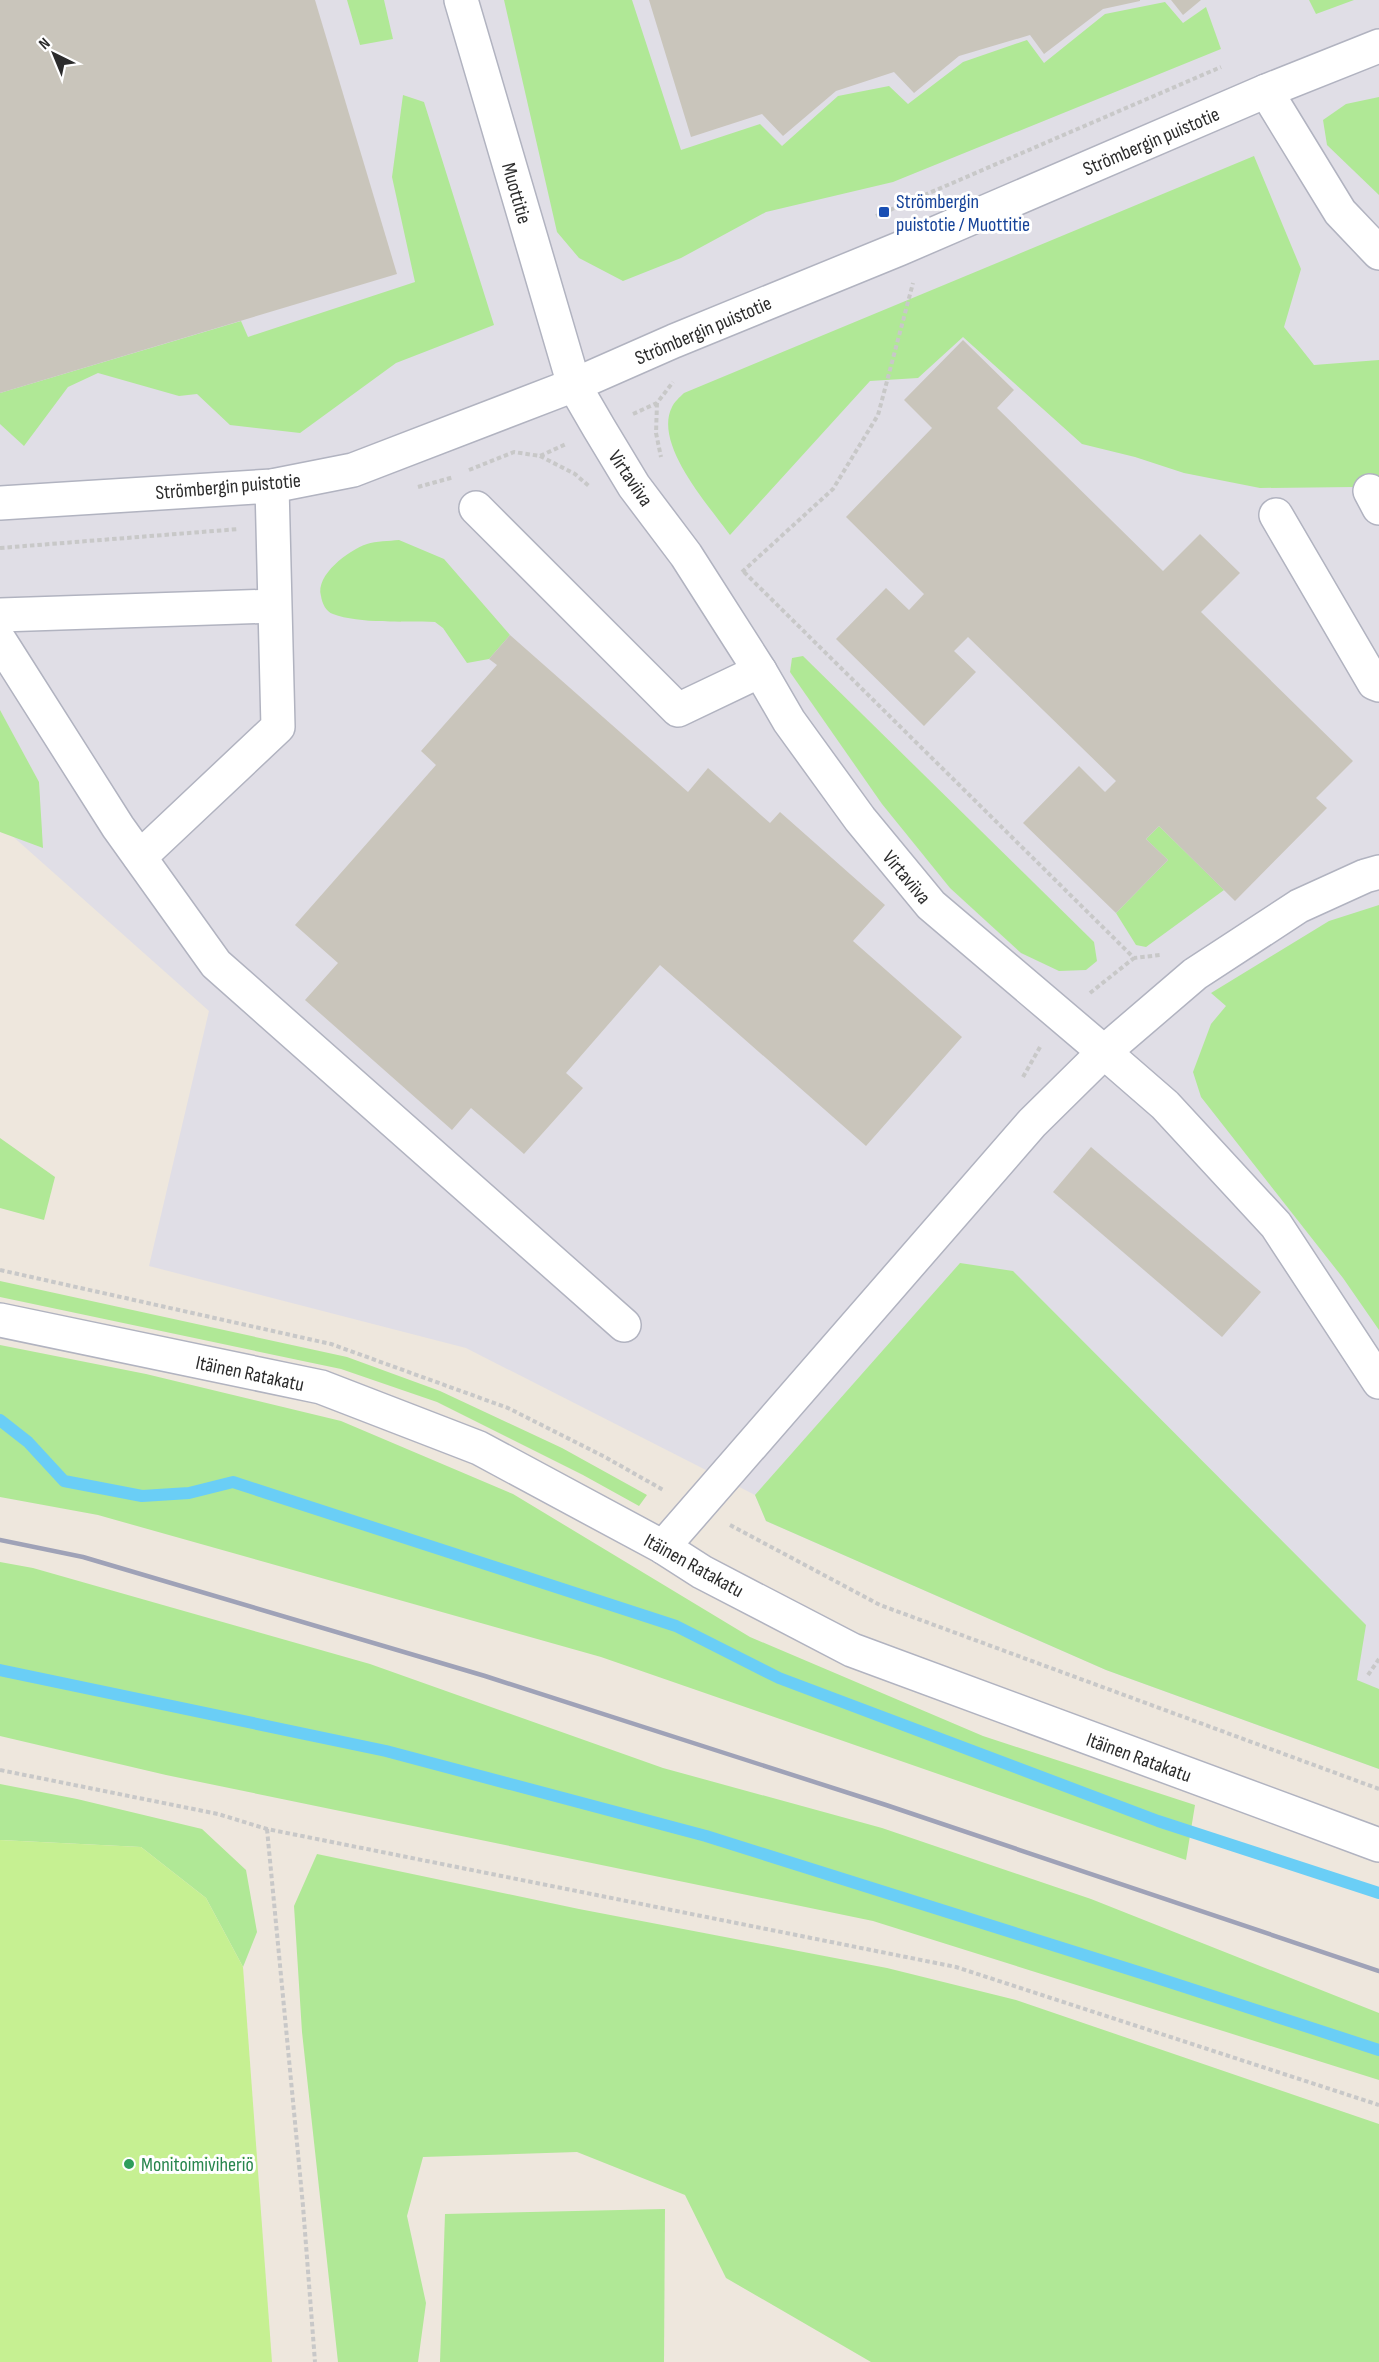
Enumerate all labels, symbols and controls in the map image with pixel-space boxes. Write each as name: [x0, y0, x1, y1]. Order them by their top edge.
north arrow: [24, 24, 84, 84]
text: N: [35, 34, 54, 54]
street label: Strömbergin puistotie: [1080, 102, 1223, 181]
street label: Muottitie: [496, 160, 536, 227]
place label: Strömbergin puistotie / Muottitie: [896, 190, 1030, 237]
marker: Strömbergin puistotie / Muottitie: [877, 205, 891, 219]
street label: Strömbergin puistotie: [632, 291, 775, 370]
street label: Virtaviiva: [603, 446, 658, 511]
street label: Strömbergin puistotie: [154, 469, 302, 505]
street label: Virtaviiva: [877, 846, 936, 909]
street label: Itäinen Ratakatu: [194, 1351, 306, 1397]
street label: Itäinen Ratakatu: [640, 1529, 747, 1603]
street label: Itäinen Ratakatu: [1083, 1728, 1194, 1788]
place label: Monitoimiviheriö: [141, 2153, 254, 2177]
marker: Monitoimiviheriö: [122, 2157, 136, 2171]

